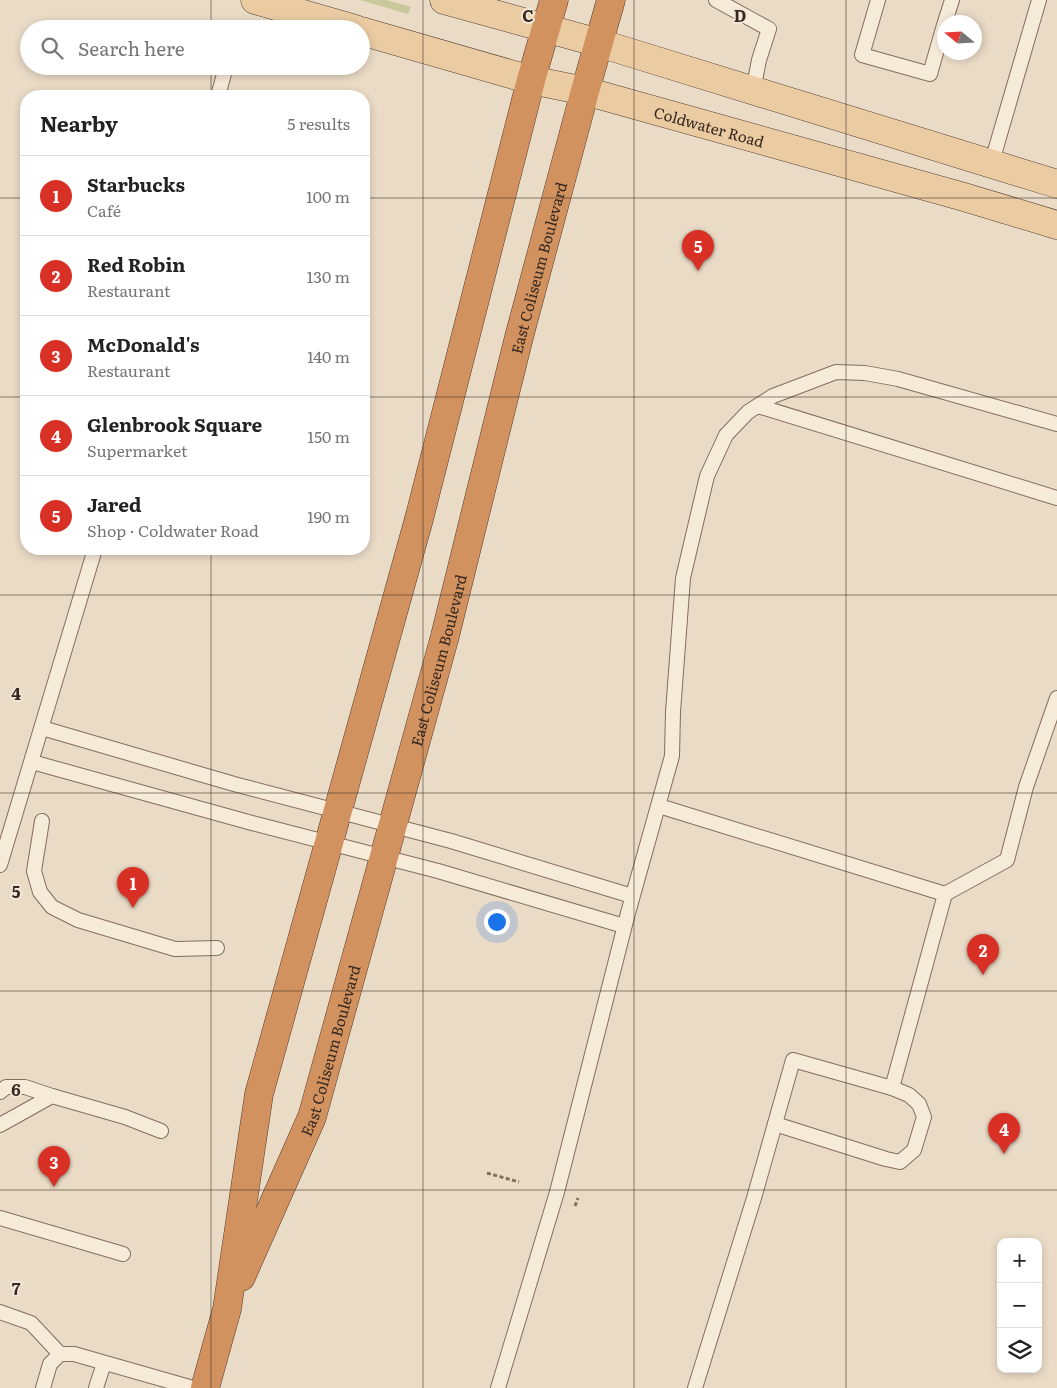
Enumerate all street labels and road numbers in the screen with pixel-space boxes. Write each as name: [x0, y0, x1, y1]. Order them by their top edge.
street label: Coldwater Road: [651, 99, 767, 152]
street label: East Coliseum Boulevard: [504, 179, 572, 356]
street label: East Coliseum Boulevard: [404, 572, 471, 749]
street label: East Coliseum Boulevard: [294, 962, 365, 1140]

